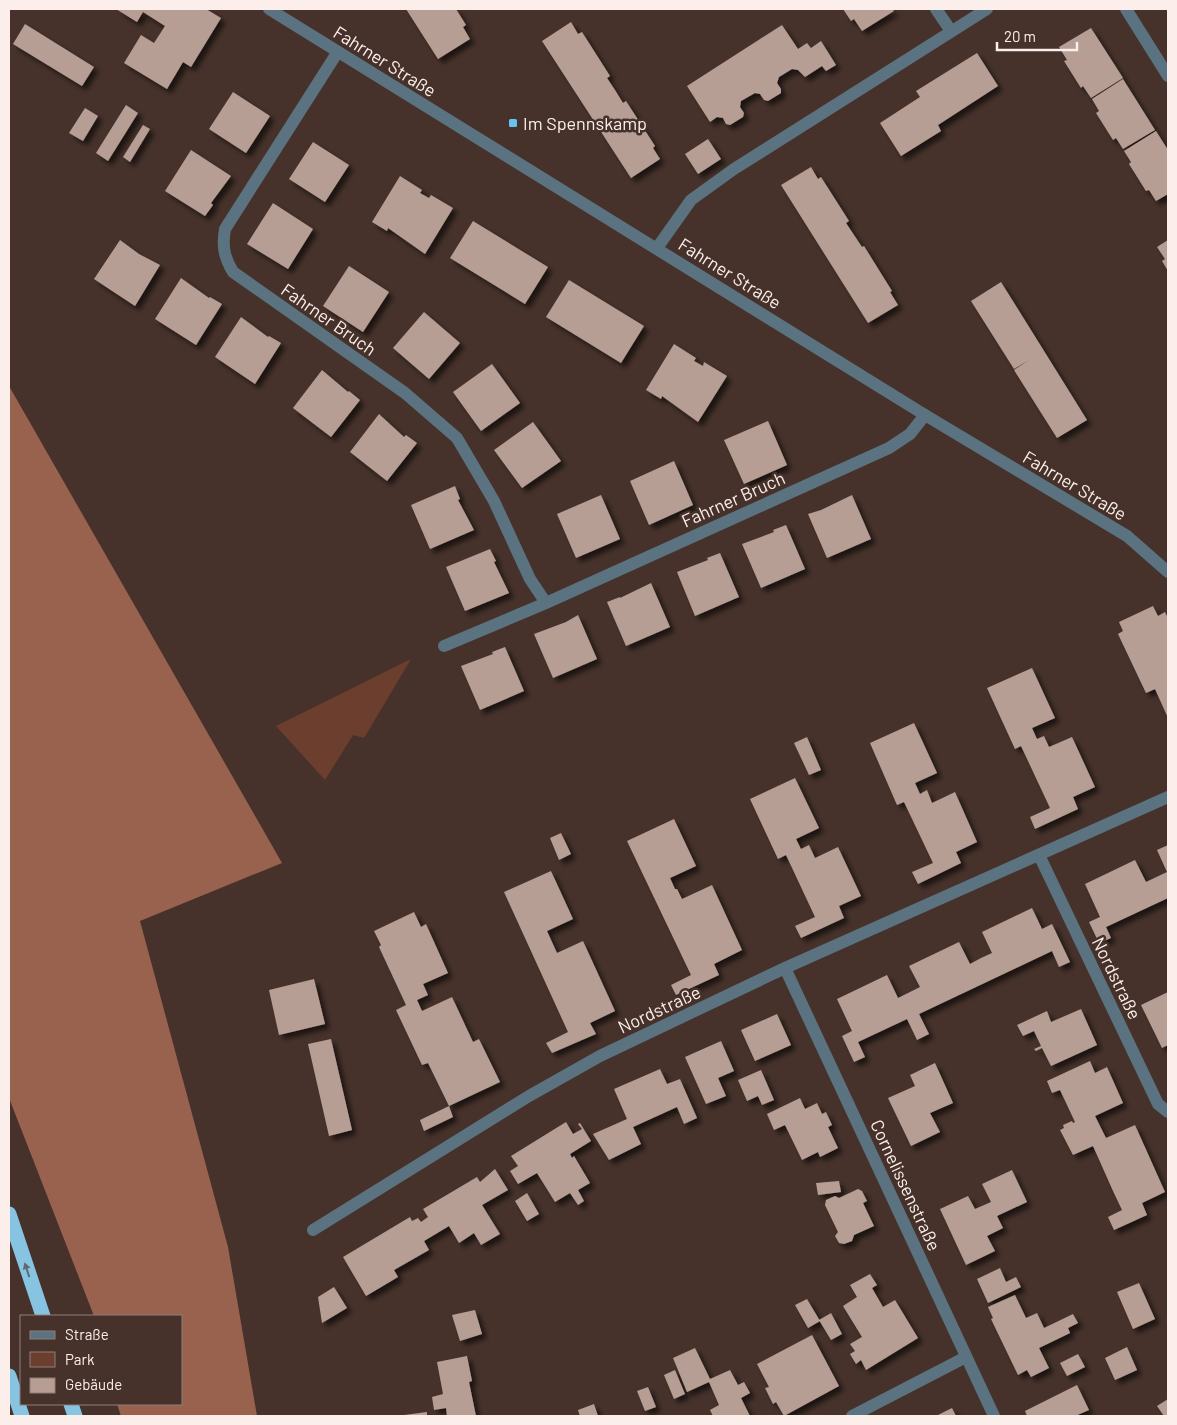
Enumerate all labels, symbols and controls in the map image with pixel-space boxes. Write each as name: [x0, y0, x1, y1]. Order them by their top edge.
scale bar: [997, 20, 1077, 52]
street label: Fahrner Straße: [330, 21, 440, 101]
text: 20 m: [1004, 27, 1036, 45]
place label: Im Spennskamp: [523, 112, 647, 134]
marker: Im Spennskamp: [507, 117, 519, 129]
street label: Fahrner Straße: [675, 233, 785, 313]
street label: Fahrner Bruch: [277, 278, 381, 360]
street label: Fahrner Straße: [1019, 445, 1131, 525]
street label: Fahrner Bruch: [678, 466, 788, 532]
street label: Nordstraße: [1088, 933, 1146, 1023]
street label: Nordstraße: [614, 980, 704, 1038]
street label: Cornelissenstraße: [866, 1116, 946, 1254]
one-way arrow: [23, 1262, 31, 1277]
legend: [20, 1315, 182, 1405]
text: Straße: [65, 1325, 109, 1343]
text: Park: [65, 1350, 95, 1368]
text: Gebäude: [65, 1375, 122, 1393]

